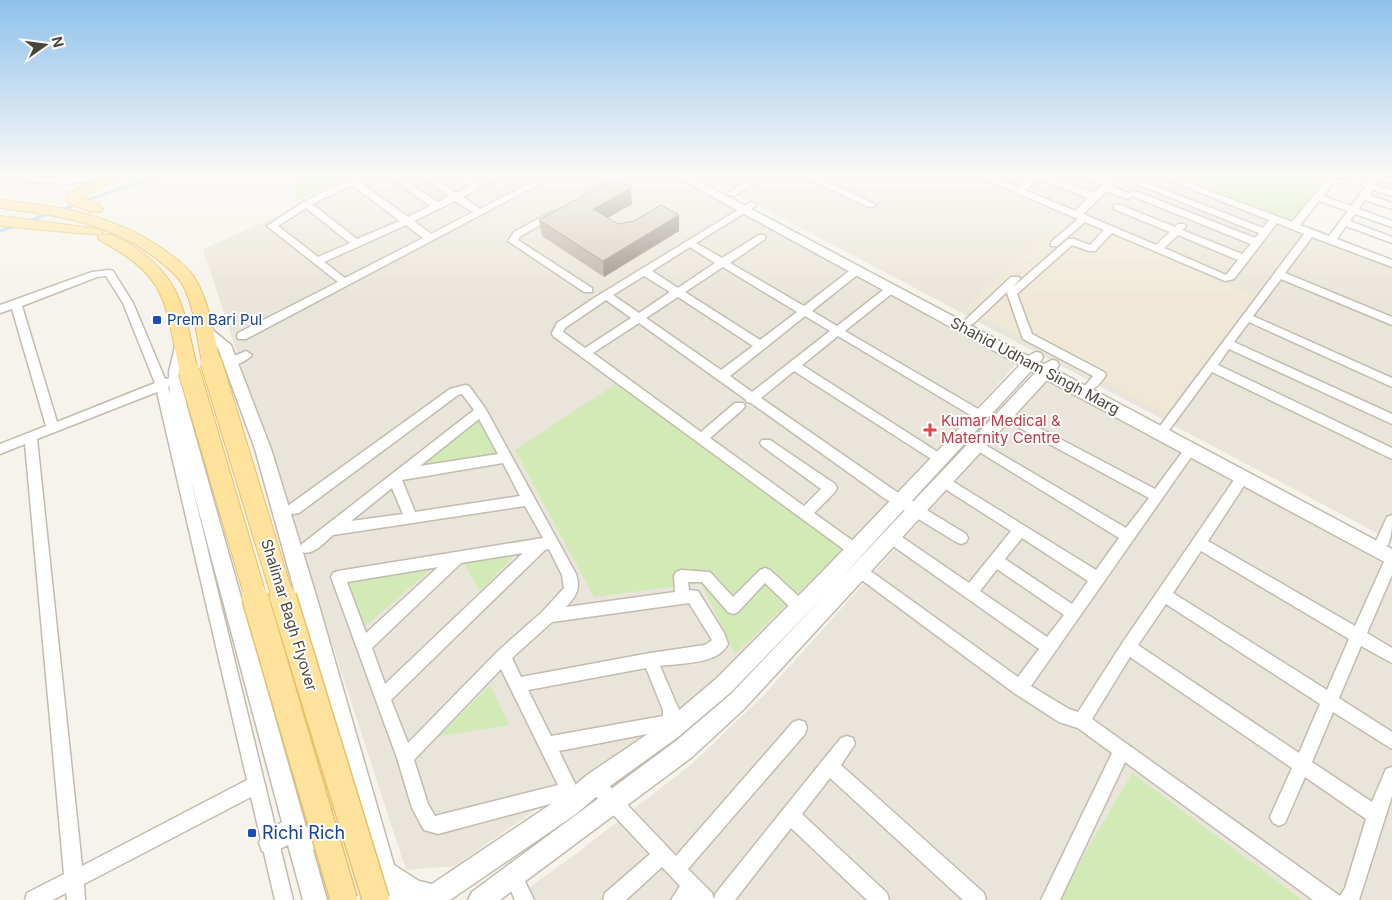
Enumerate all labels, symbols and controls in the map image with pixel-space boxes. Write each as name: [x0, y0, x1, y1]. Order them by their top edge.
north arrow: [20, 20, 70, 70]
text: N: [49, 35, 68, 49]
place label: Prem Bari Pul: [167, 310, 262, 329]
street label: Shahid Udham Singh Marg: [947, 313, 1123, 418]
marker: Prem Bari Pul: [151, 314, 163, 326]
place label: Kumar Medical & Maternity Centre: [941, 411, 1061, 447]
marker: Kumar Medical & Maternity Centre: [923, 423, 937, 437]
street label: Shalimar Bagh Flyover: [257, 536, 322, 694]
place label: Richi Rich: [262, 822, 345, 843]
marker: Richi Rich: [246, 827, 258, 839]

